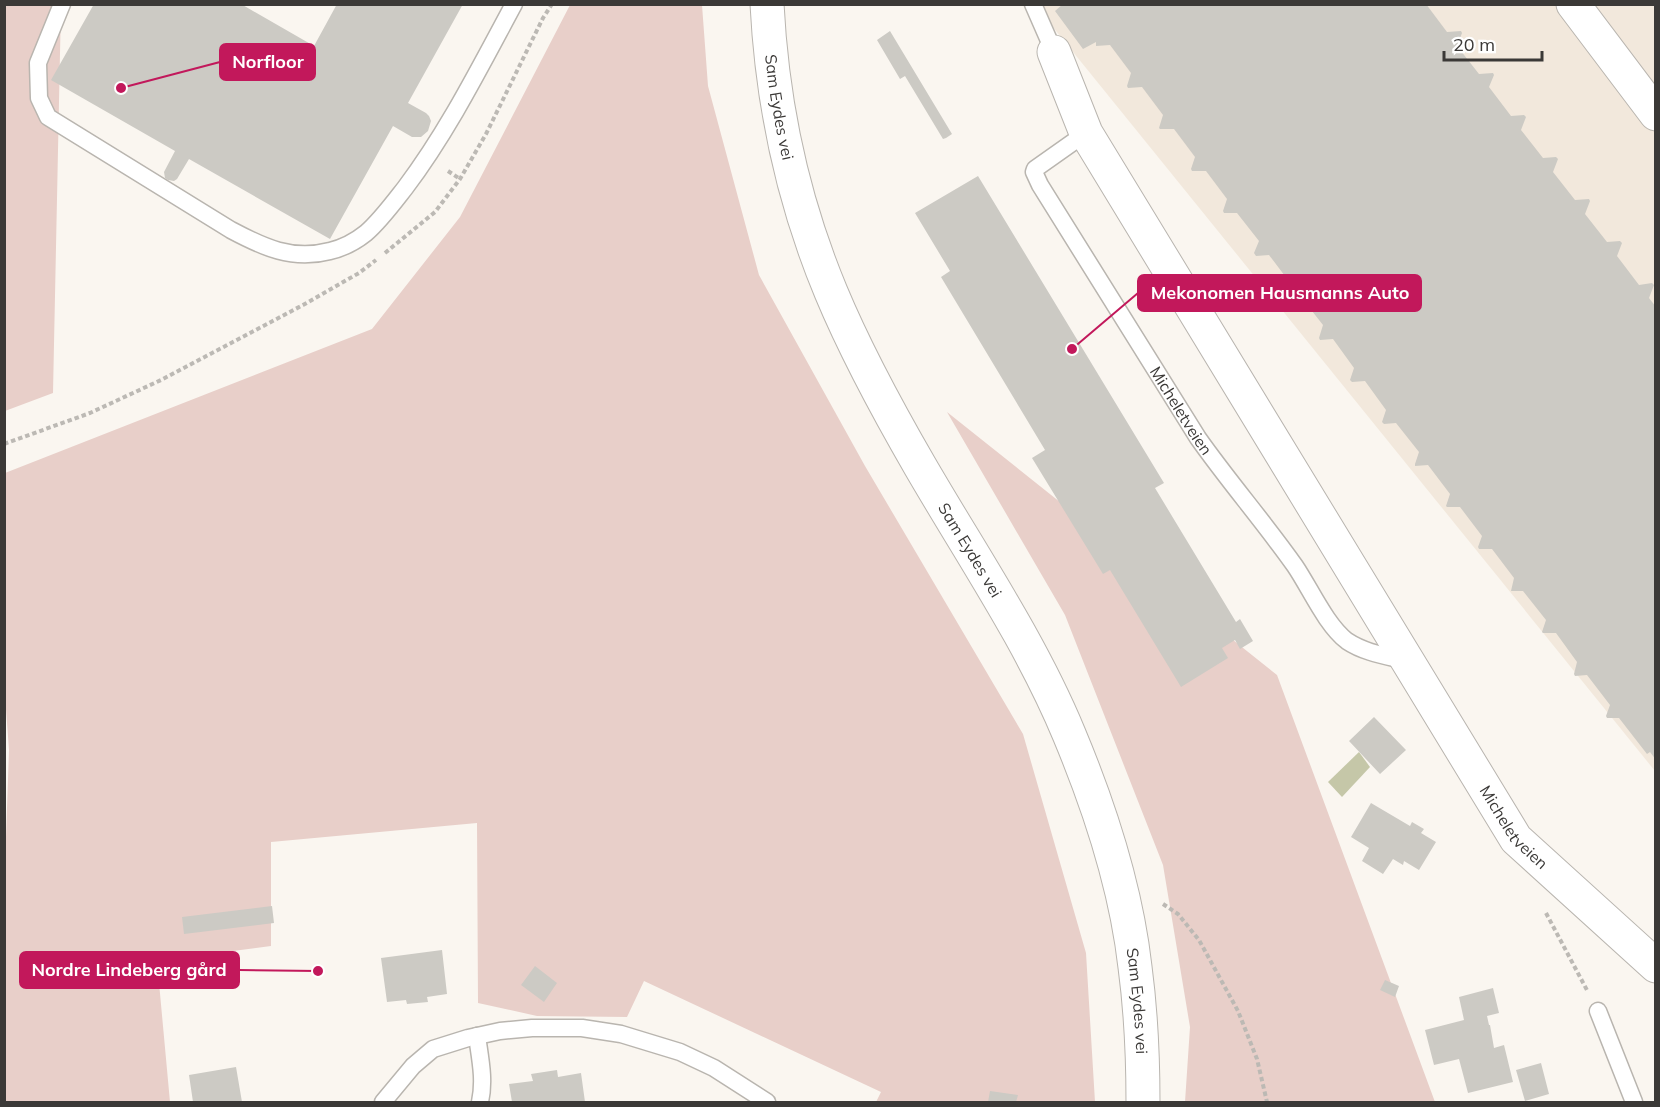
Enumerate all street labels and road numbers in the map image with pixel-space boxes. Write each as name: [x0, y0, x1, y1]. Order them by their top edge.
street label: Sam Eydes vei: [761, 53, 798, 162]
street label: Micheletveien: [1146, 363, 1217, 459]
street label: Sam Eydes vei: [934, 499, 1006, 601]
street label: Micheletveien: [1476, 782, 1552, 873]
street label: Sam Eydes vei: [1123, 946, 1152, 1055]

